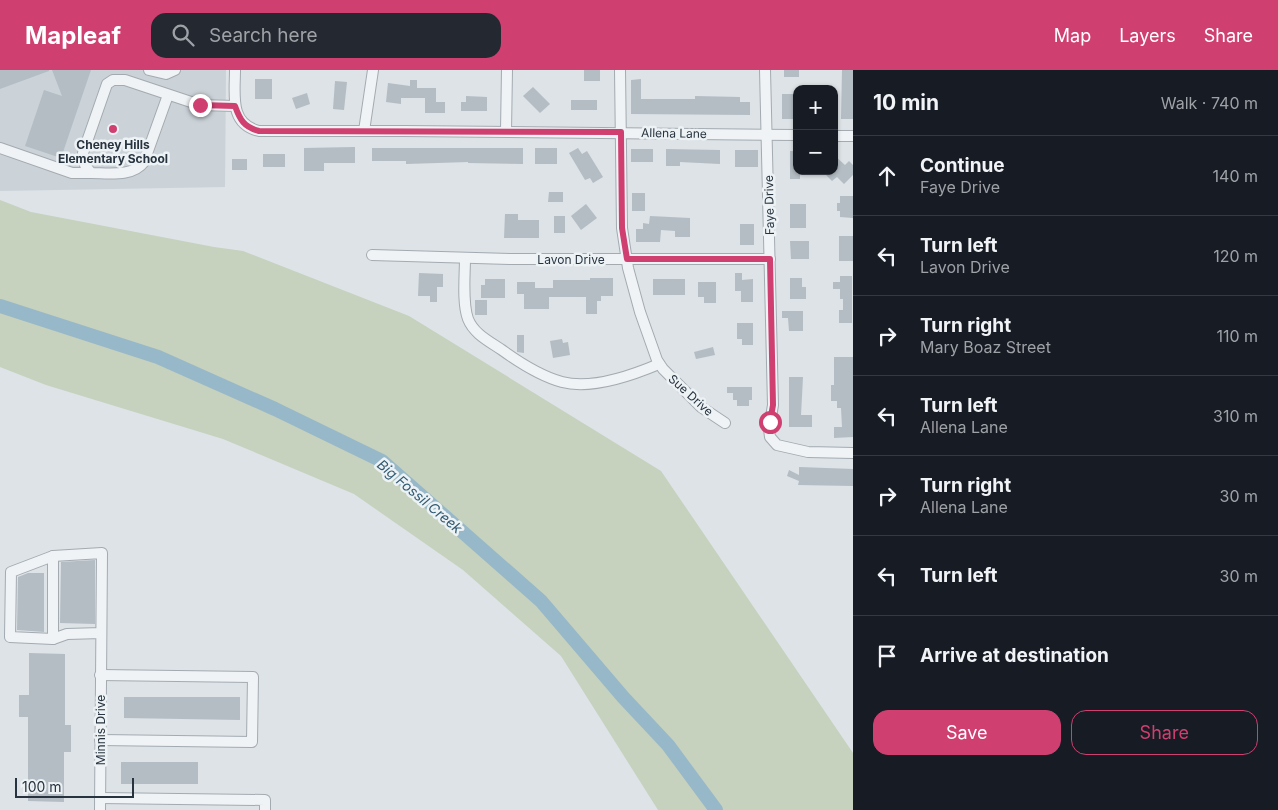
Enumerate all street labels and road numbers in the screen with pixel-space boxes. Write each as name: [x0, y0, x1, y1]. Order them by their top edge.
street label: Allena Lane: [641, 125, 707, 141]
street label: Faye Drive: [761, 175, 777, 235]
street label: Lavon Drive: [537, 252, 605, 267]
street label: Sue Drive: [666, 371, 716, 419]
street label: Minnis Drive: [93, 695, 108, 765]

